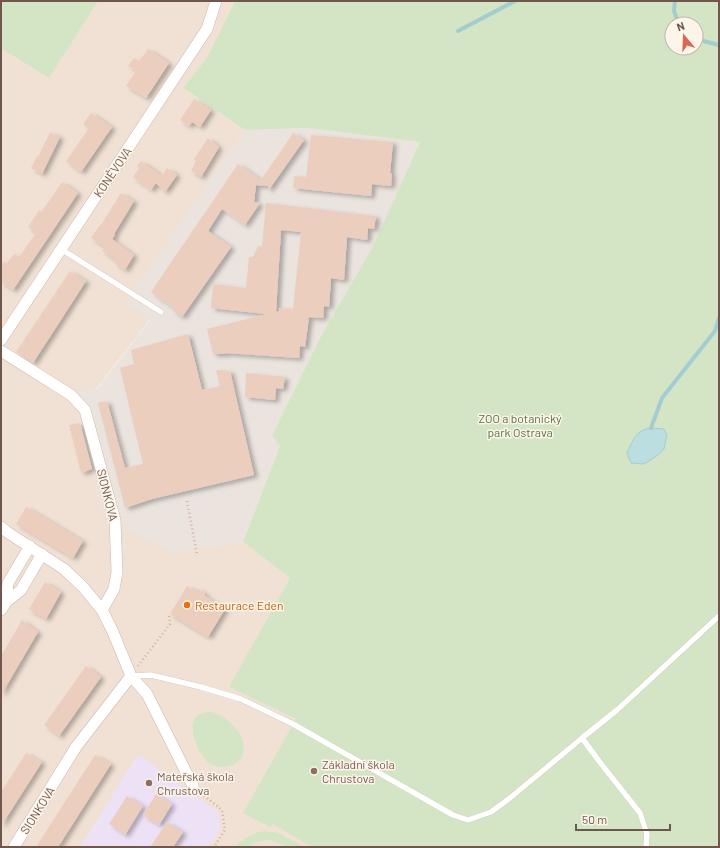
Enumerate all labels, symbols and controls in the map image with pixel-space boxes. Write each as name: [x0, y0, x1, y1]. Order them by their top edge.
north arrow: [664, 16, 704, 56]
text: N: [675, 19, 686, 33]
street label: KONĚVOVA: [90, 144, 134, 200]
park label: ZOO a botanický park Ostrava: [478, 411, 562, 439]
street label: SIONKOVA: [95, 467, 121, 523]
place label: Restaurace Eden: [195, 598, 283, 612]
marker: Restaurace Eden: [182, 600, 192, 610]
place label: Základní škola Chrustova: [322, 757, 395, 785]
marker: Základní škola Chrustova: [309, 766, 319, 776]
place label: Mateřská škola Chrustova: [157, 769, 234, 797]
marker: Mateřská škola Chrustova: [144, 778, 154, 788]
street label: SIONKOVA: [17, 784, 57, 836]
scale bar: [576, 806, 670, 832]
text: 50 m: [582, 812, 607, 826]

